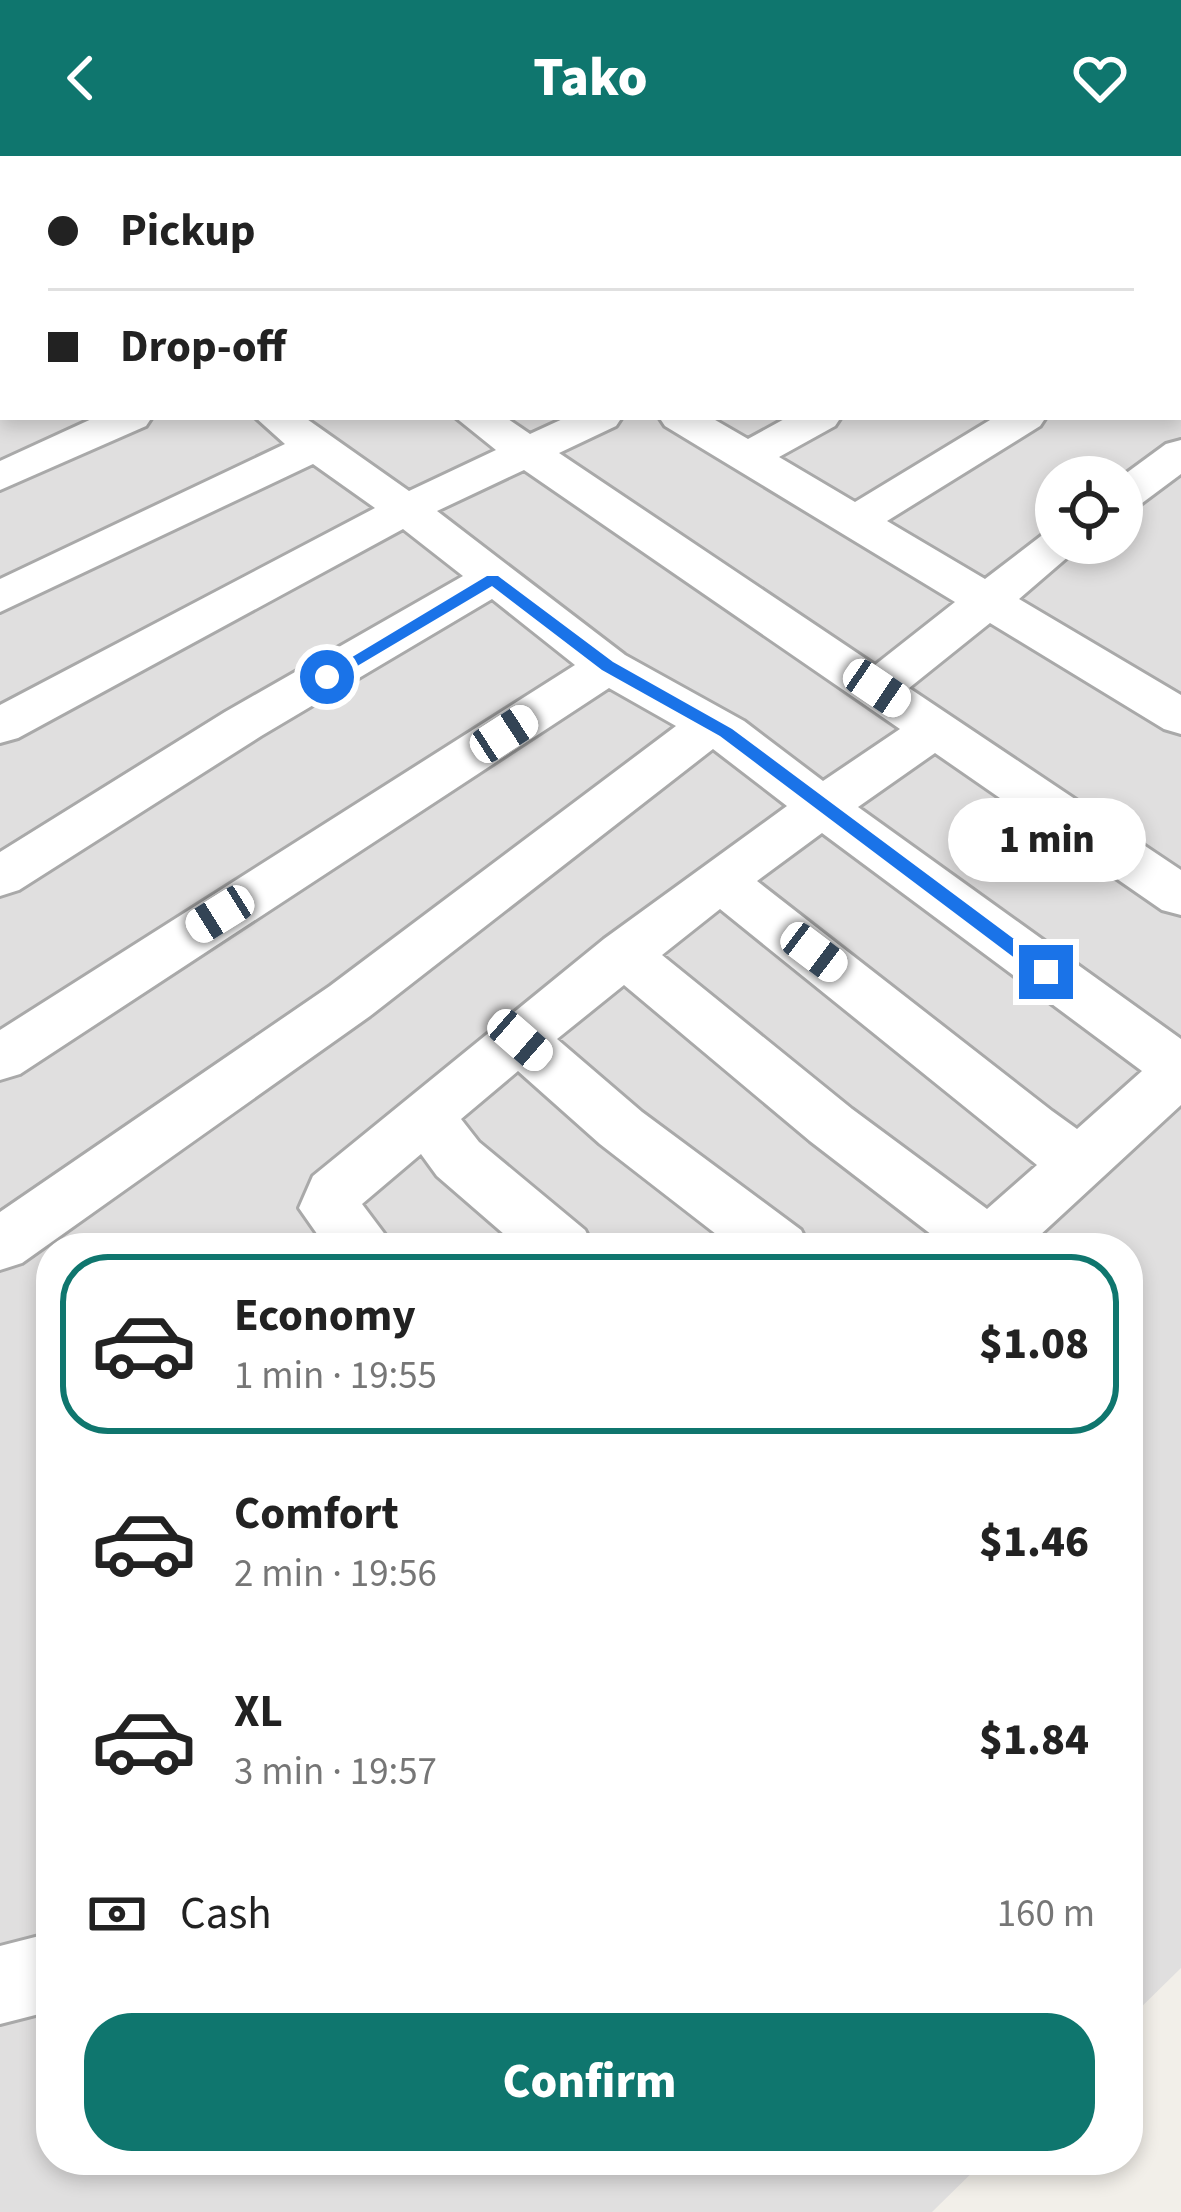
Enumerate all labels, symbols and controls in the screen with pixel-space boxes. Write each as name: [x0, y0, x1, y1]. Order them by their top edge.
text: Tako: [533, 40, 648, 117]
icon: back: [48, 45, 114, 111]
icon: heart: [1067, 45, 1133, 111]
text: Pickup: [120, 199, 256, 263]
text: Drop-off: [120, 315, 286, 379]
map controls: [1035, 456, 1143, 564]
button: locate: [1035, 456, 1143, 564]
route start: [300, 650, 354, 704]
car: [837, 653, 917, 723]
car: [464, 699, 544, 769]
callout: 1 min: [947, 798, 1145, 882]
text: 1 min: [999, 812, 1095, 868]
car: [180, 880, 260, 948]
car: [774, 916, 854, 988]
route end: [1019, 945, 1073, 999]
car: [481, 1003, 559, 1077]
text: Economy: [234, 1284, 416, 1348]
icon: car: [90, 1290, 198, 1398]
text: $1.08: [979, 1312, 1089, 1376]
text: 1 min · 19:55: [234, 1348, 437, 1404]
text: Comfort: [234, 1482, 399, 1546]
icon: car: [90, 1488, 198, 1596]
text: $1.46: [979, 1510, 1089, 1574]
text: 2 min · 19:56: [234, 1546, 437, 1602]
text: XL: [234, 1680, 283, 1744]
icon: car: [90, 1686, 198, 1794]
text: $1.84: [979, 1708, 1089, 1772]
text: 3 min · 19:57: [234, 1744, 437, 1800]
icon: cash: [84, 1881, 150, 1947]
text: Cash: [180, 1882, 272, 1946]
text: 160 m: [997, 1886, 1095, 1942]
button: Confirm: [84, 2013, 1095, 2151]

